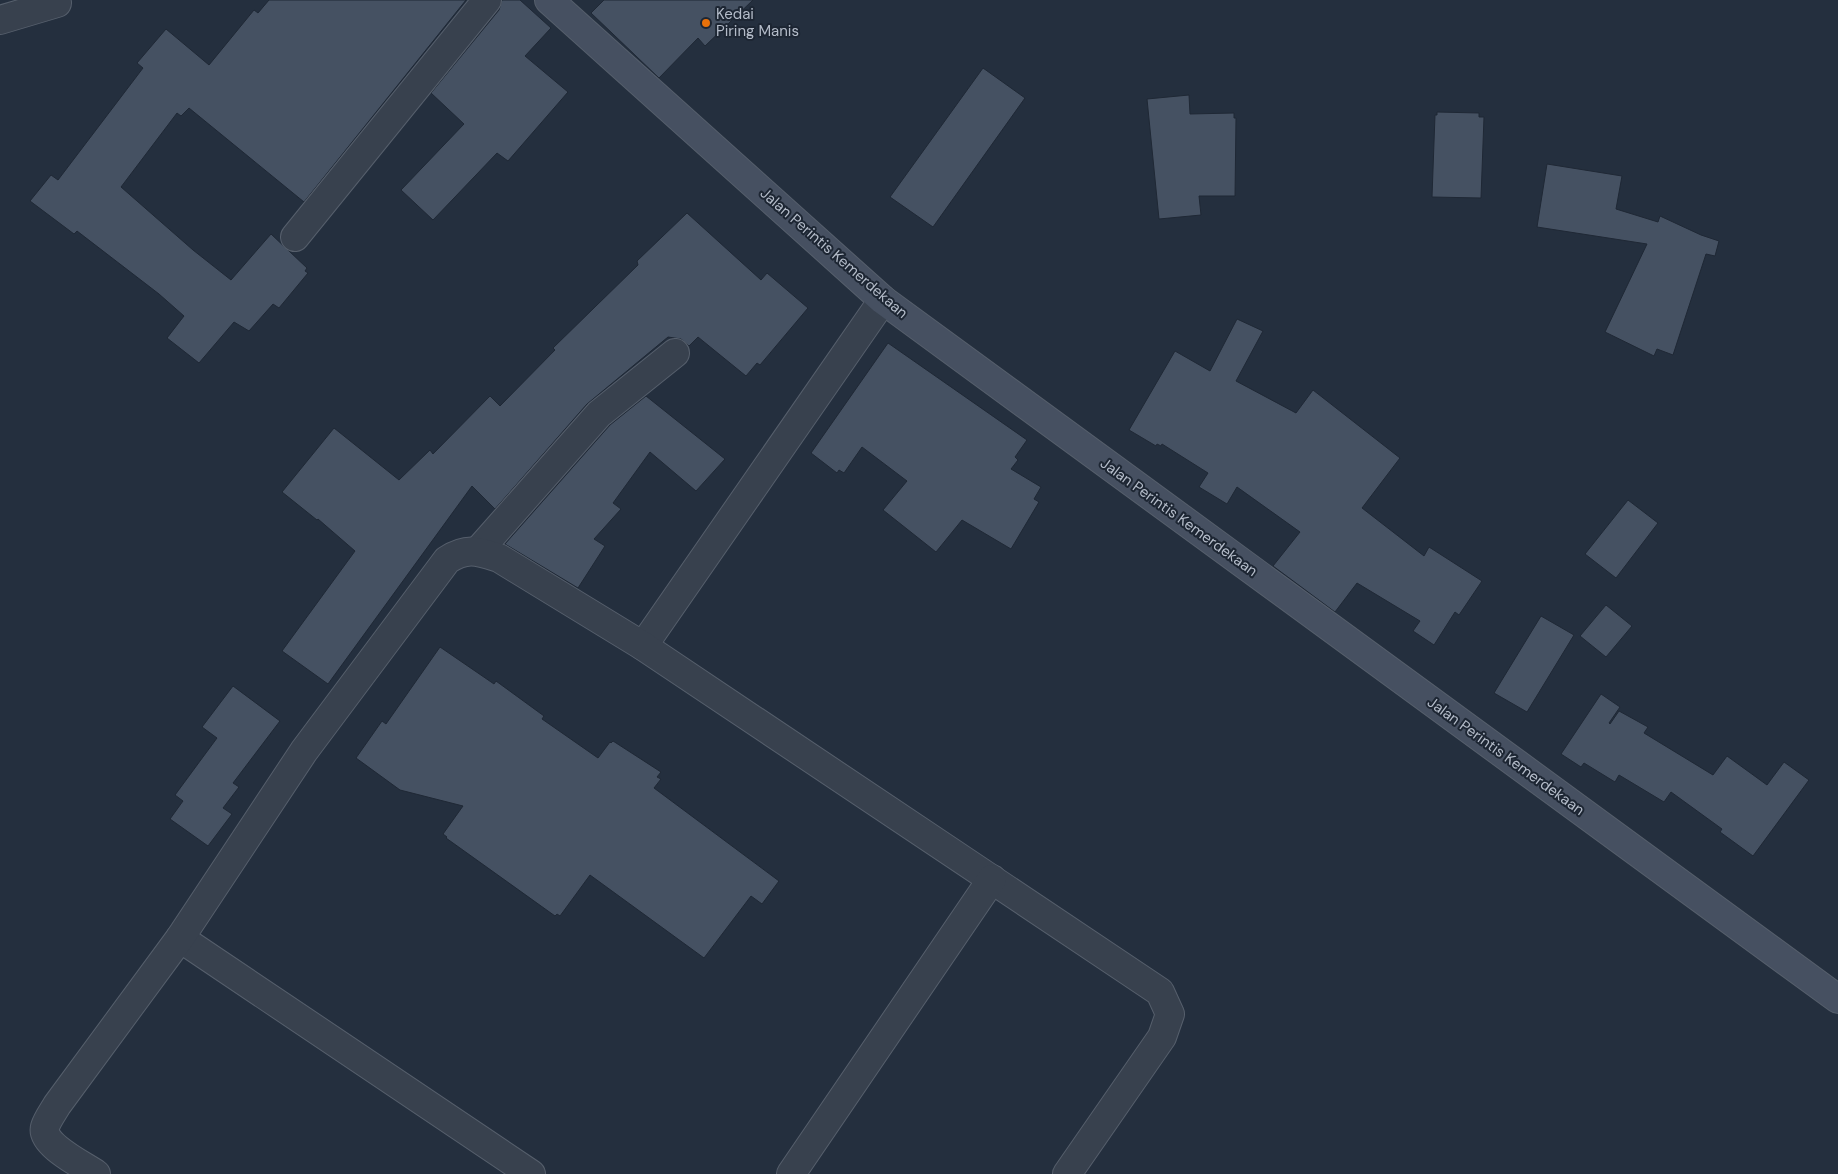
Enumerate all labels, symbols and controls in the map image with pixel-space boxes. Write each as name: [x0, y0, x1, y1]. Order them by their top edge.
place label: Kedai Piring Manis: [716, 4, 799, 41]
marker: Kedai Piring Manis: [700, 17, 712, 29]
street label: Jalan Perintis Kemerdekaan: [756, 183, 912, 323]
street label: Jalan Perintis Kemerdekaan: [1096, 453, 1262, 581]
street label: Jalan Perintis Kemerdekaan: [1423, 692, 1589, 820]

